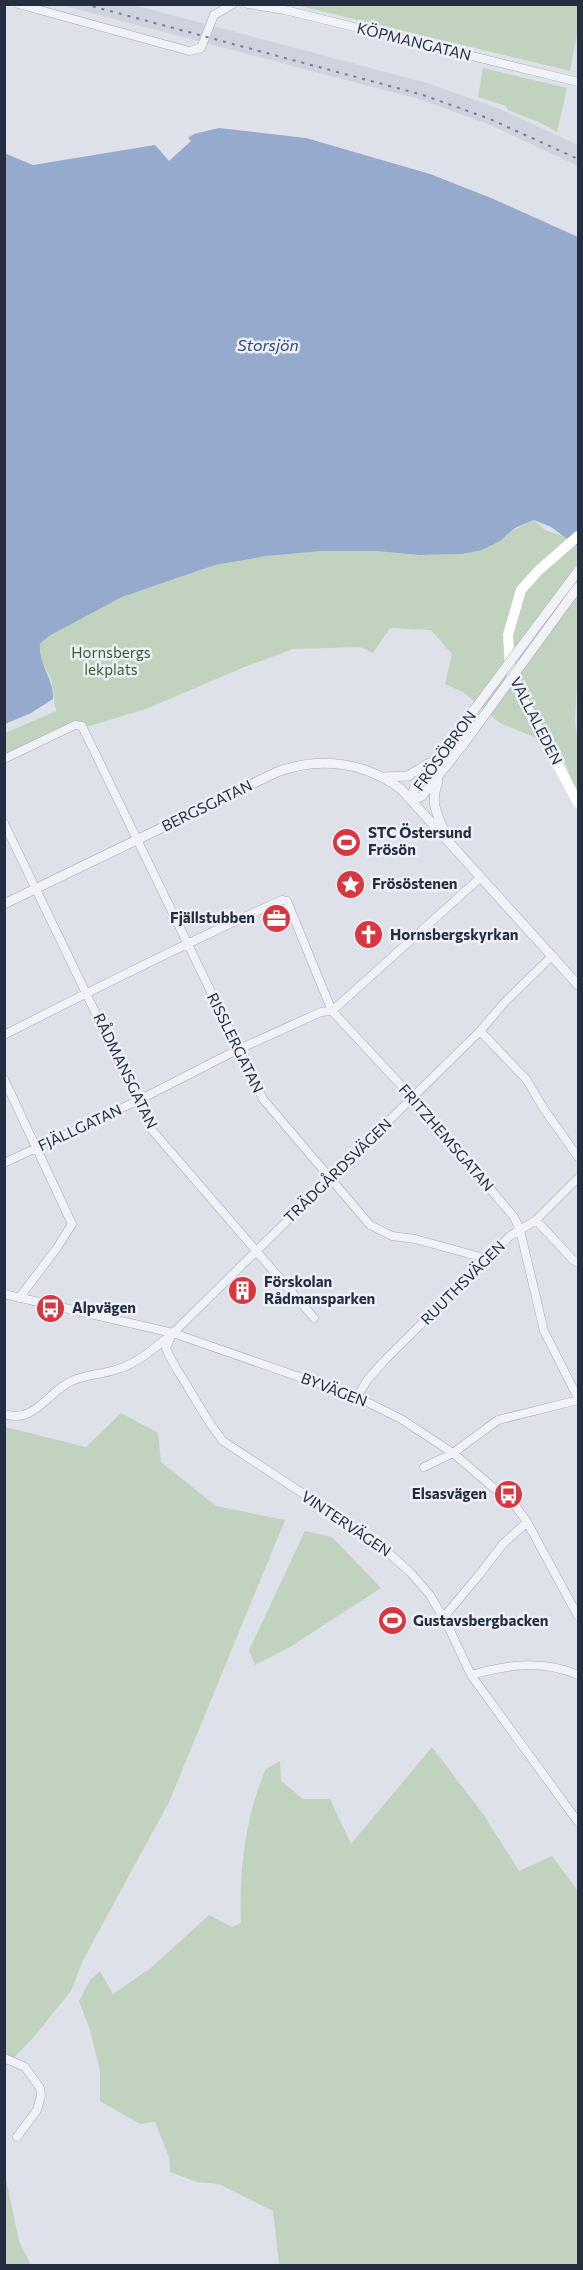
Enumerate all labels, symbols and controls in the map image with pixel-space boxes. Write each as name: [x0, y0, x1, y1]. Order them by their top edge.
street label: KÖPMANGATAN: [355, 18, 473, 64]
water label: Storsjön: [237, 335, 299, 354]
park label: Hornsbergs lekplats: [71, 643, 151, 678]
street label: VALLALEDEN: [507, 674, 567, 767]
street label: FRÖSÖBRON: [409, 707, 479, 794]
street label: BERGSGATAN: [158, 775, 255, 835]
place label: STC Östersund Frösön: [368, 823, 472, 858]
sports icon: STC Östersund Frösön: [331, 826, 363, 858]
place icon: Frösöstenen: [335, 868, 367, 900]
place label: Frösöstenen: [372, 874, 457, 892]
office icon: Fjällstubben: [260, 902, 292, 934]
place label: Fjällstubben: [170, 908, 255, 926]
church icon: Hornsbergskyrkan: [353, 919, 385, 951]
place label: Hornsbergskyrkan: [390, 925, 519, 943]
street label: RISSLERGATAN: [204, 990, 268, 1096]
street label: RÅDMANSGATAN: [90, 1010, 163, 1131]
street label: FRITZHEMSGATAN: [395, 1080, 498, 1195]
street label: FJÄLLGATAN: [35, 1100, 124, 1154]
street label: TRÄDGÅRDSVÄGEN: [279, 1114, 395, 1226]
street label: RUUTHSVÄGEN: [417, 1237, 508, 1328]
place label: Förskolan Rådmansparken: [264, 1272, 375, 1307]
building icon: Förskolan Rådmansparken: [227, 1275, 259, 1307]
bus stop icon: Alpvägen: [35, 1292, 67, 1324]
place label: Alpvägen: [72, 1298, 136, 1316]
street label: BYVÄGEN: [299, 1368, 370, 1410]
bus stop icon: Elsasvägen: [492, 1478, 524, 1510]
place label: Elsasvägen: [412, 1484, 487, 1502]
street label: VINTERVÄGEN: [298, 1487, 395, 1560]
sports icon: Gustavsbergbacken: [376, 1605, 408, 1637]
place label: Gustavsbergbacken: [413, 1611, 548, 1629]

